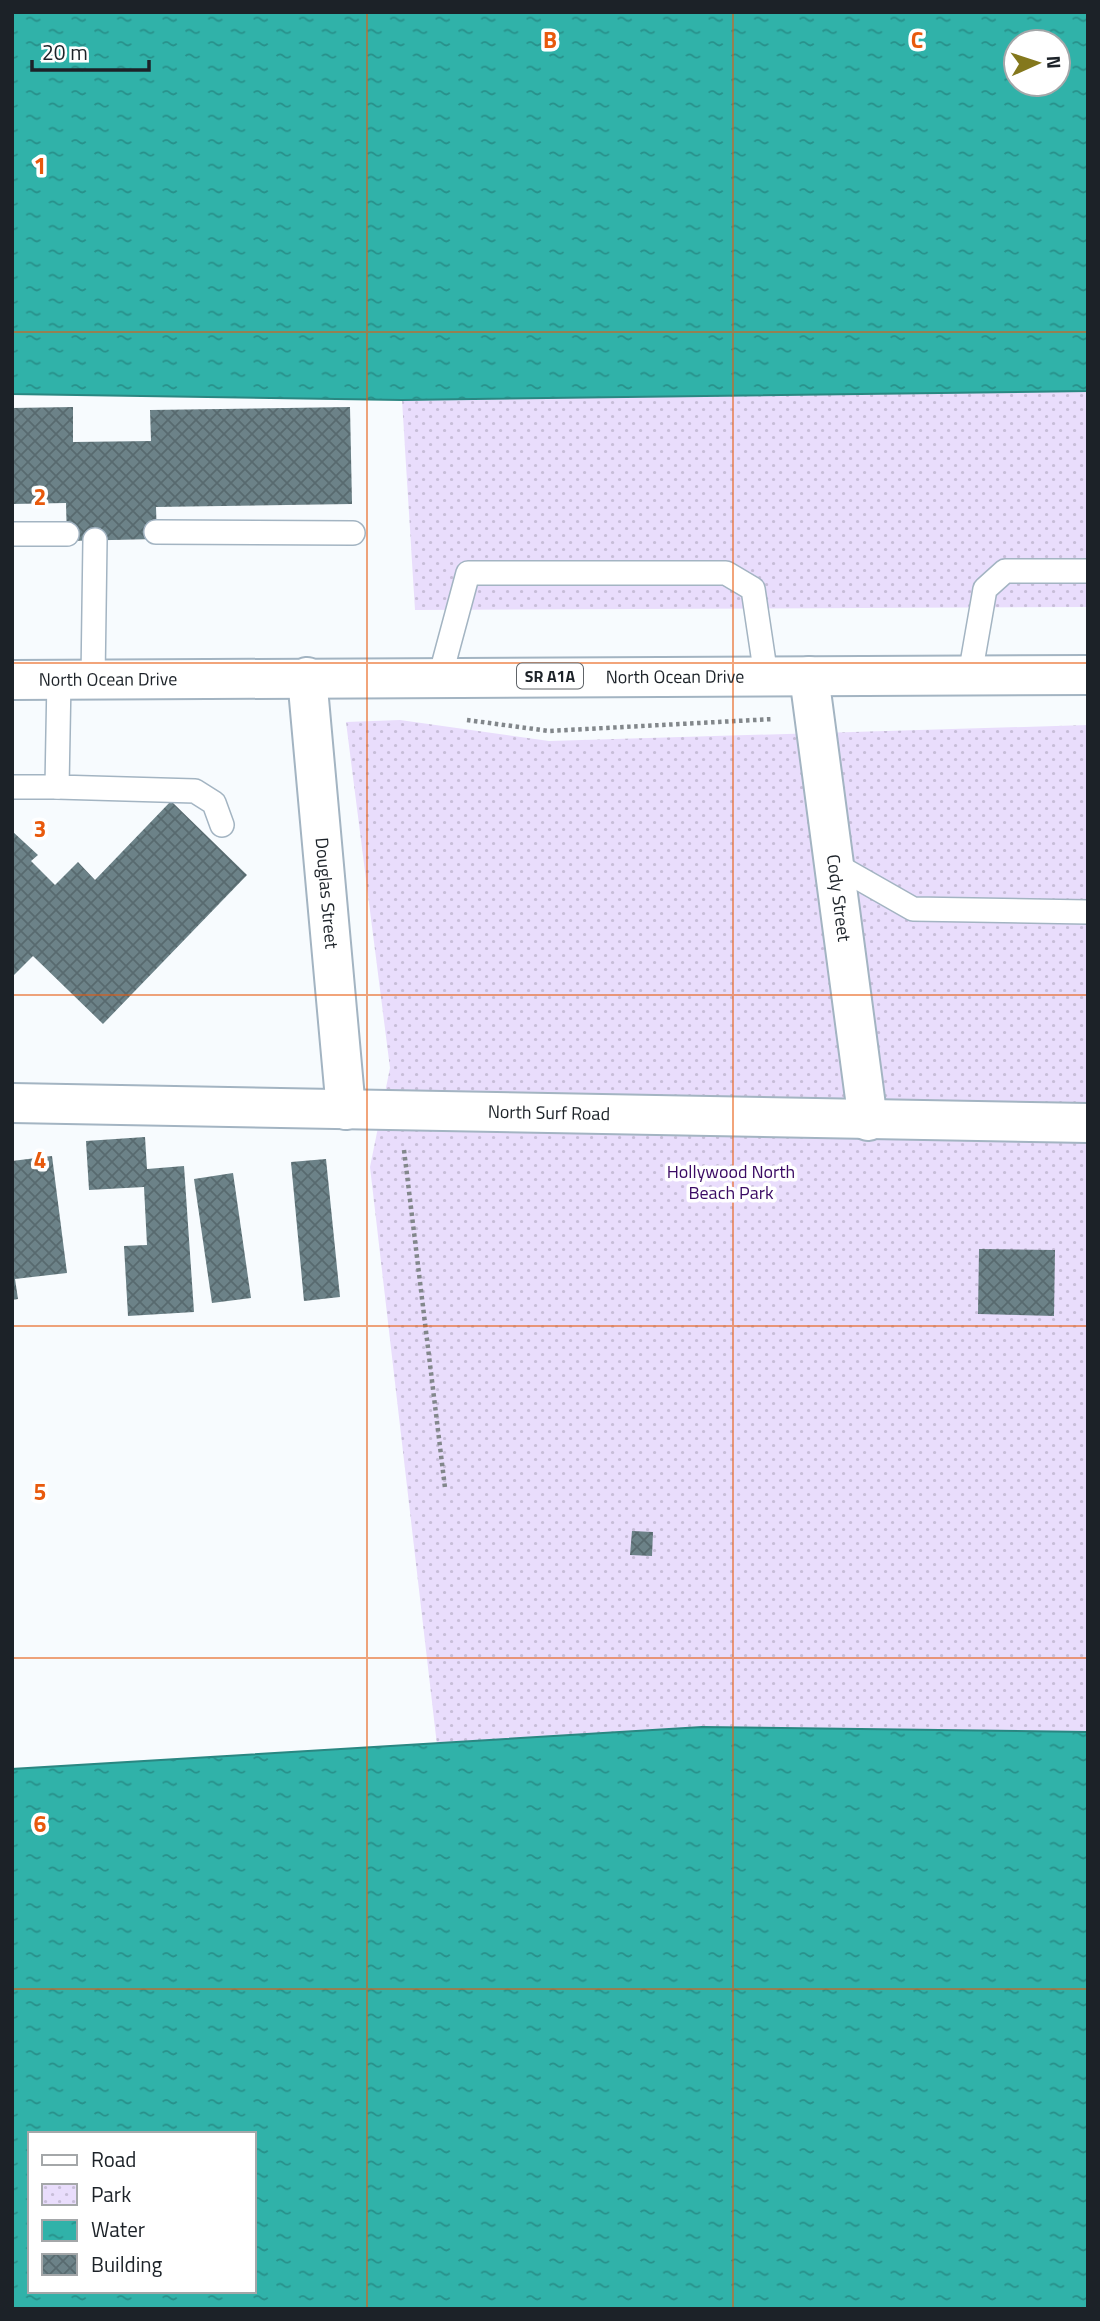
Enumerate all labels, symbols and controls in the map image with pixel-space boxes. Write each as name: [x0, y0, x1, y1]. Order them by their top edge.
text: B: [543, 22, 557, 57]
text: C: [911, 22, 923, 57]
scale bar: [32, 28, 149, 72]
north arrow: [1002, 28, 1072, 98]
text: 20 m: [42, 36, 88, 68]
text: N: [1040, 55, 1069, 69]
text: 1: [34, 148, 46, 183]
text: 2: [34, 479, 46, 514]
street label: North Ocean Drive: [606, 663, 744, 690]
road number: SR A1A: [517, 664, 583, 688]
street label: North Ocean Drive: [39, 665, 177, 693]
text: 3: [34, 811, 46, 846]
street label: Douglas Street: [308, 836, 345, 951]
street label: Cody Street: [820, 853, 858, 944]
street label: North Surf Road: [488, 1098, 610, 1127]
text: 4: [34, 1142, 46, 1177]
park label: Hollywood North Beach Park: [667, 1158, 795, 1206]
text: 5: [34, 1474, 46, 1509]
text: 6: [34, 1806, 47, 1841]
legend: [28, 2132, 256, 2293]
text: Road: [91, 2143, 136, 2175]
text: Park: [91, 2178, 131, 2210]
text: Water: [91, 2213, 145, 2245]
text: Building: [91, 2248, 163, 2280]

